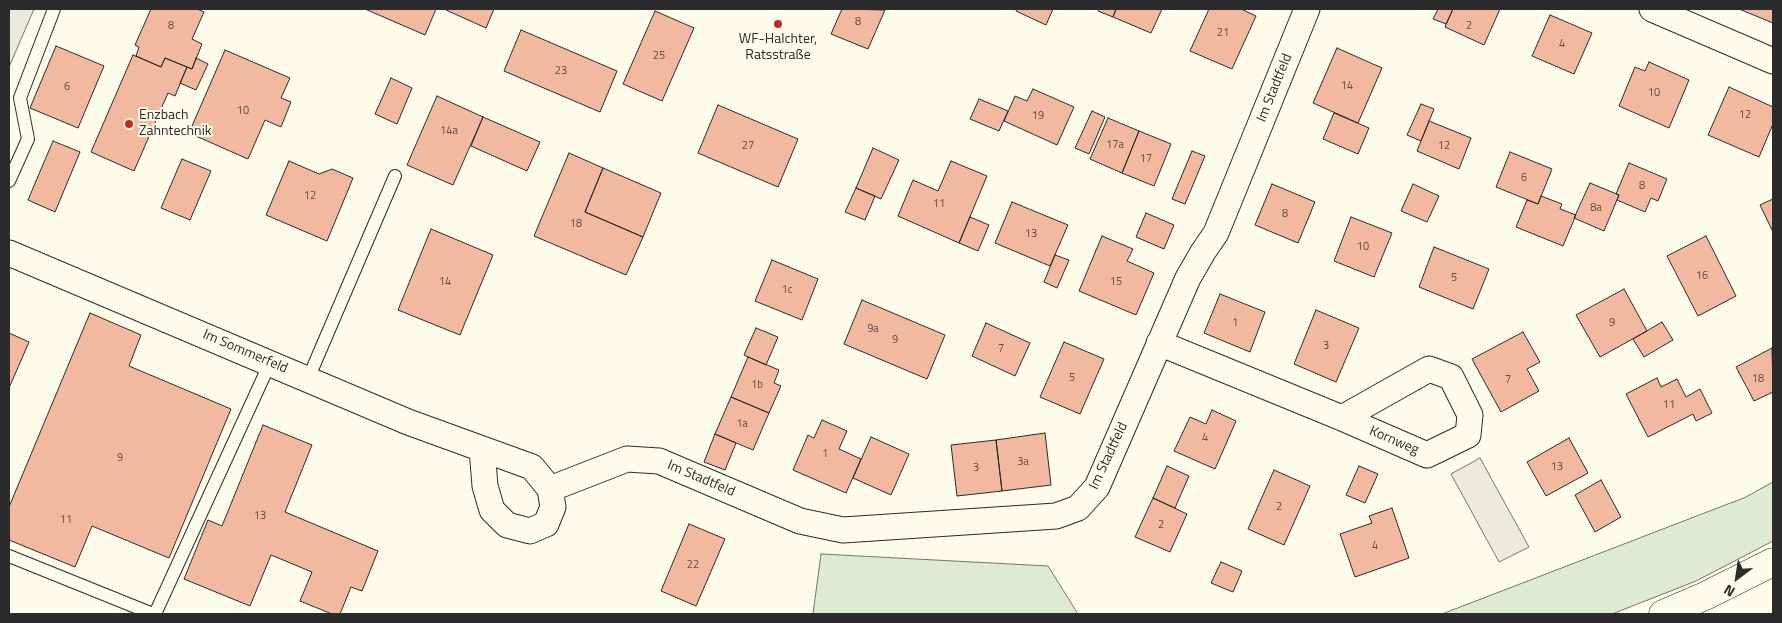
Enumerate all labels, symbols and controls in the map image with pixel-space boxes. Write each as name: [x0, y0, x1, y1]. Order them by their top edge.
house number: 8: [855, 15, 861, 29]
marker: WF-Halchter, Ratsstraße: [772, 18, 784, 30]
house number: 8: [168, 19, 174, 33]
house number: 2: [1466, 19, 1472, 33]
house number: 21: [1217, 26, 1229, 40]
place label: WF-Halchter, Ratsstraße: [739, 32, 817, 64]
house number: 4: [1559, 37, 1565, 51]
house number: 25: [653, 49, 665, 63]
street label: Im Stadtfeld: [1254, 51, 1296, 125]
house number: 23: [555, 64, 567, 78]
house number: 14: [1341, 79, 1353, 93]
house number: 6: [64, 80, 70, 94]
house number: 10: [1648, 86, 1660, 100]
house number: 10: [237, 104, 249, 118]
place label: Enzbach Zahntechnik: [139, 108, 211, 140]
house number: 12: [1739, 108, 1751, 122]
house number: 19: [1032, 109, 1044, 123]
marker: Enzbach Zahntechnik: [123, 118, 135, 130]
house number: 14a: [440, 124, 458, 138]
house number: 17a: [1106, 138, 1124, 152]
house number: 27: [742, 139, 754, 153]
house number: 12: [1438, 139, 1450, 153]
house number: 17: [1140, 152, 1152, 166]
house number: 6: [1521, 171, 1527, 185]
house number: 8: [1639, 179, 1645, 193]
house number: 12: [304, 189, 316, 203]
house number: 11: [933, 197, 945, 211]
house number: 8a: [1590, 201, 1602, 215]
house number: 8: [1282, 207, 1288, 221]
house number: 18: [570, 217, 582, 231]
house number: 13: [1025, 227, 1037, 241]
house number: 10: [1357, 240, 1369, 254]
house number: 16: [1696, 269, 1708, 283]
house number: 5: [1451, 271, 1457, 285]
house number: 14: [439, 275, 451, 289]
house number: 15: [1110, 275, 1122, 289]
house number: 1c: [782, 283, 792, 297]
house number: 1: [1232, 316, 1238, 330]
house number: 9: [1609, 316, 1615, 330]
house number: 9a: [867, 322, 879, 336]
street label: Im Sommerfeld: [200, 327, 290, 377]
house number: 9: [892, 333, 898, 347]
house number: 3: [1323, 339, 1329, 353]
house number: 7: [998, 342, 1004, 356]
house number: 5: [1069, 371, 1075, 385]
house number: 18: [1752, 372, 1764, 386]
house number: 7: [1505, 373, 1511, 387]
house number: 1b: [751, 378, 763, 392]
house number: 11: [1663, 398, 1675, 412]
house number: 1a: [736, 417, 748, 431]
street label: Im Stadtfeld: [1086, 420, 1132, 492]
street label: Kornweg: [1367, 423, 1421, 459]
house number: 4: [1202, 431, 1208, 445]
house number: 1: [822, 447, 828, 461]
house number: 9: [117, 451, 123, 465]
house number: 3a: [1017, 455, 1029, 469]
street label: Im Stadtfeld: [665, 457, 737, 501]
house number: 13: [1551, 460, 1563, 474]
house number: 3: [973, 461, 979, 475]
house number: 2: [1276, 500, 1282, 514]
house number: 13: [254, 509, 266, 523]
house number: 11: [60, 513, 72, 527]
house number: 2: [1158, 518, 1164, 532]
house number: 4: [1372, 539, 1378, 553]
north arrow: [1712, 553, 1762, 603]
house number: 22: [687, 558, 699, 572]
text: N: [1719, 580, 1739, 603]

